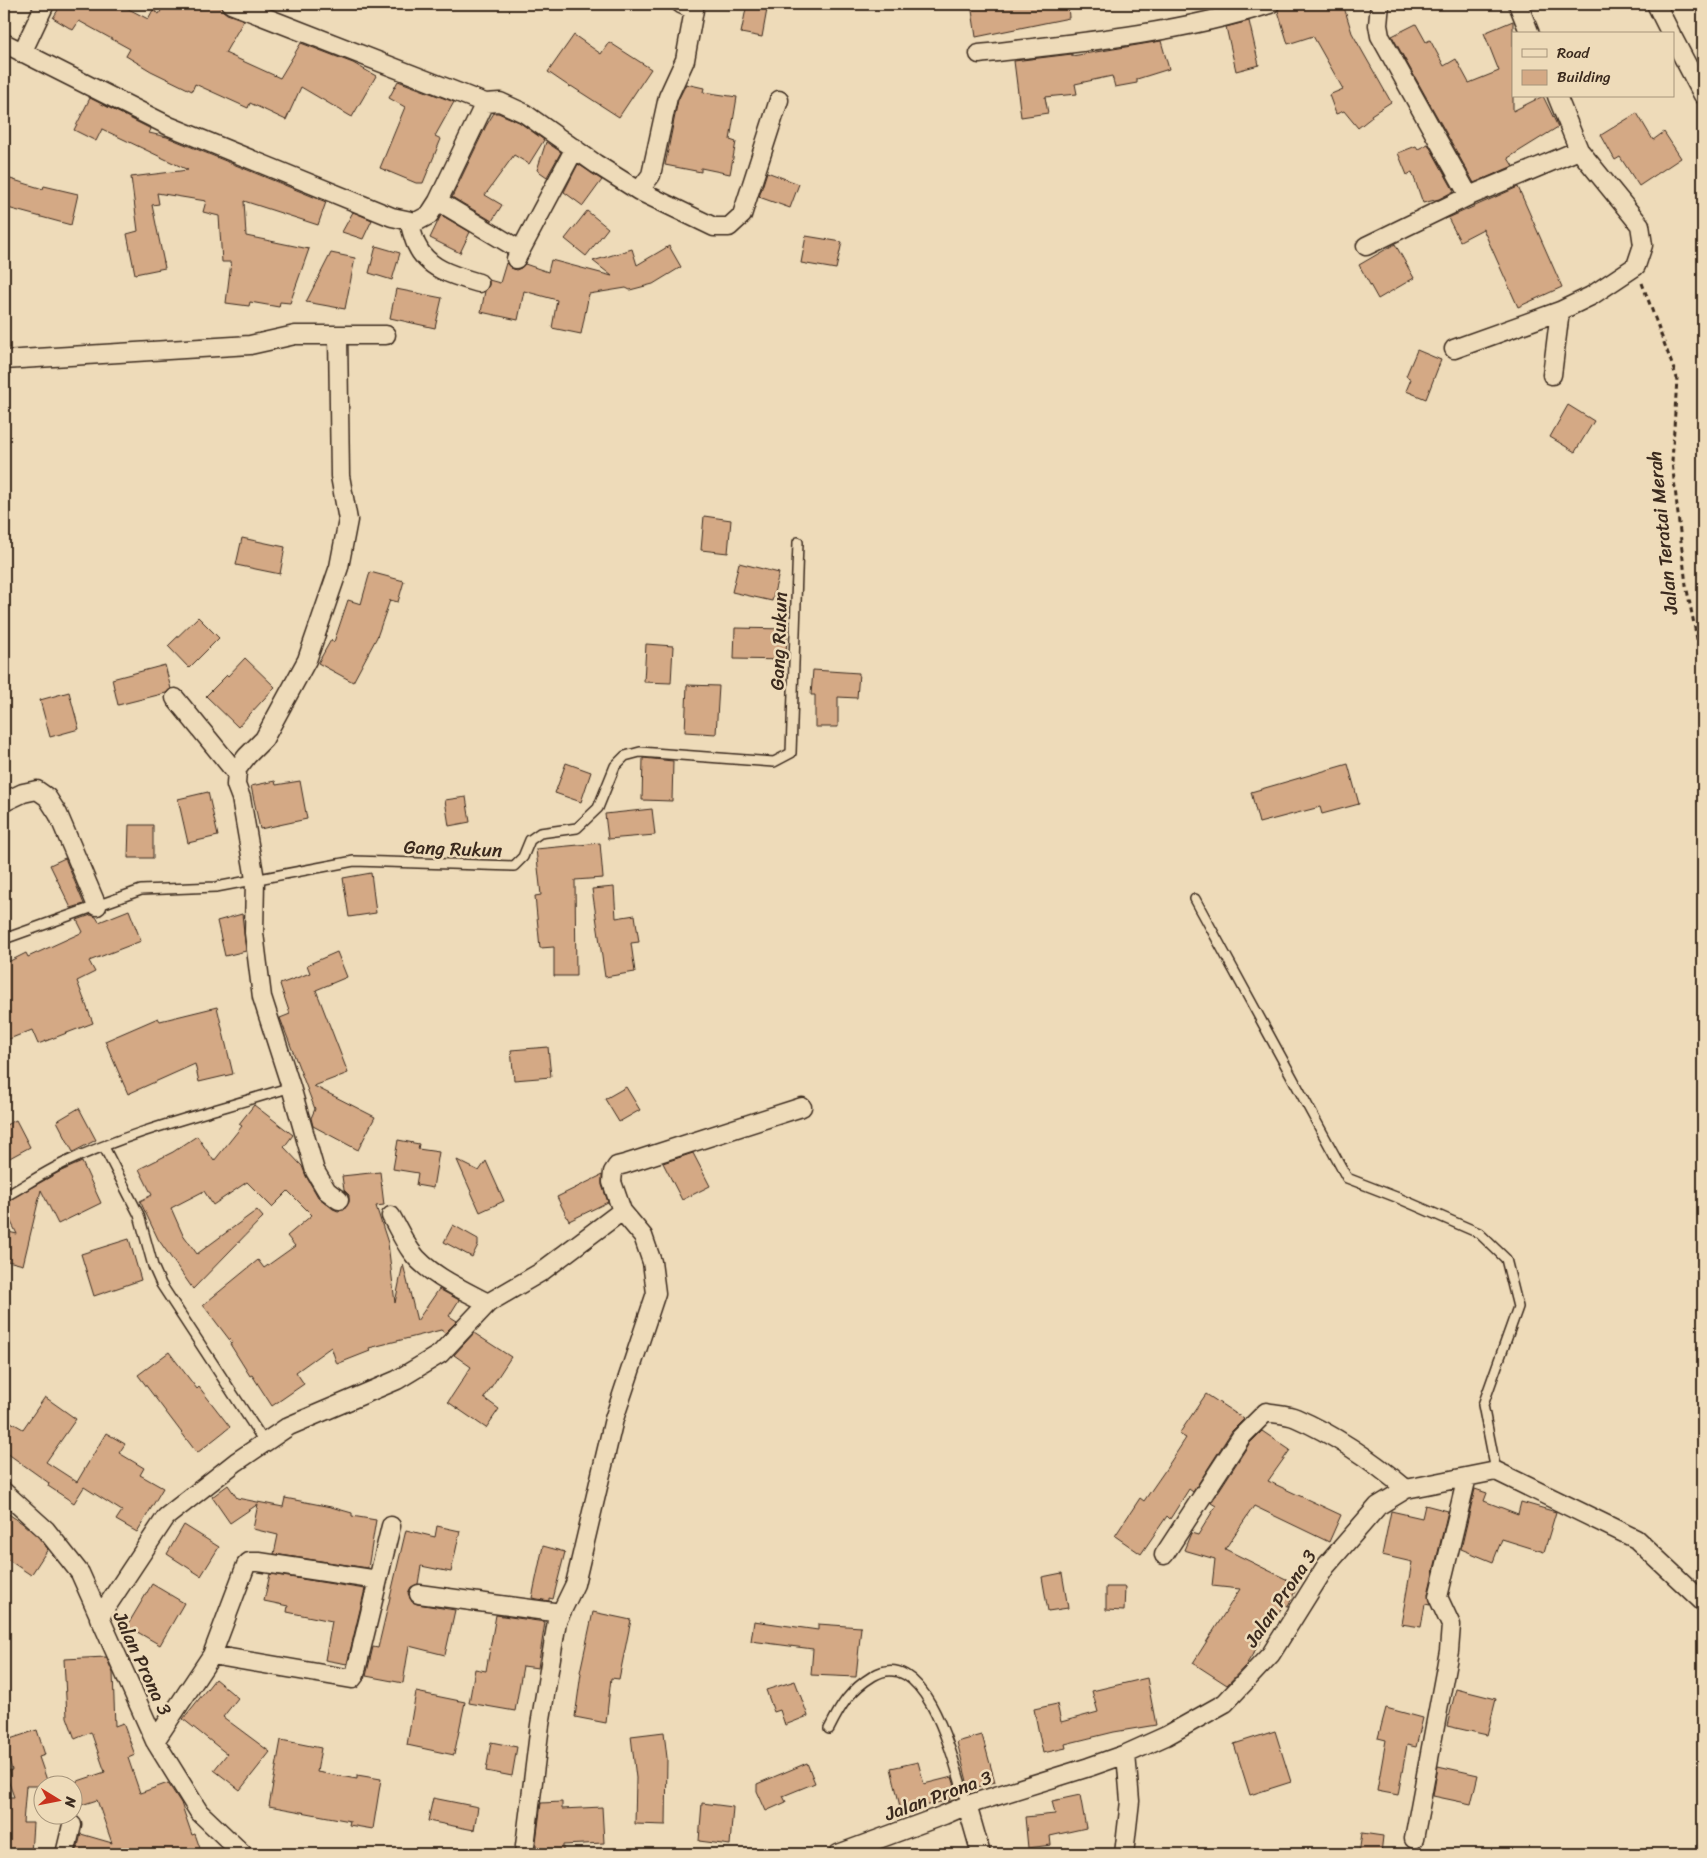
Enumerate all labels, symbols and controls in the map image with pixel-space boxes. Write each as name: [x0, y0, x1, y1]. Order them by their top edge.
legend: [1512, 32, 1674, 98]
text: Road: [1557, 40, 1590, 66]
text: Building: [1557, 64, 1611, 90]
street label: Jalan Teratai Merah: [1638, 450, 1688, 617]
street label: Gang Rukun: [760, 591, 797, 691]
street label: Gang Rukun: [403, 830, 503, 867]
street label: Jalan Prona 3: [1235, 1542, 1326, 1655]
street label: Jalan Prona 3: [103, 1605, 181, 1721]
street label: Jalan Prona 3: [879, 1761, 997, 1830]
north arrow: [32, 1776, 82, 1826]
text: N: [57, 1794, 84, 1809]

